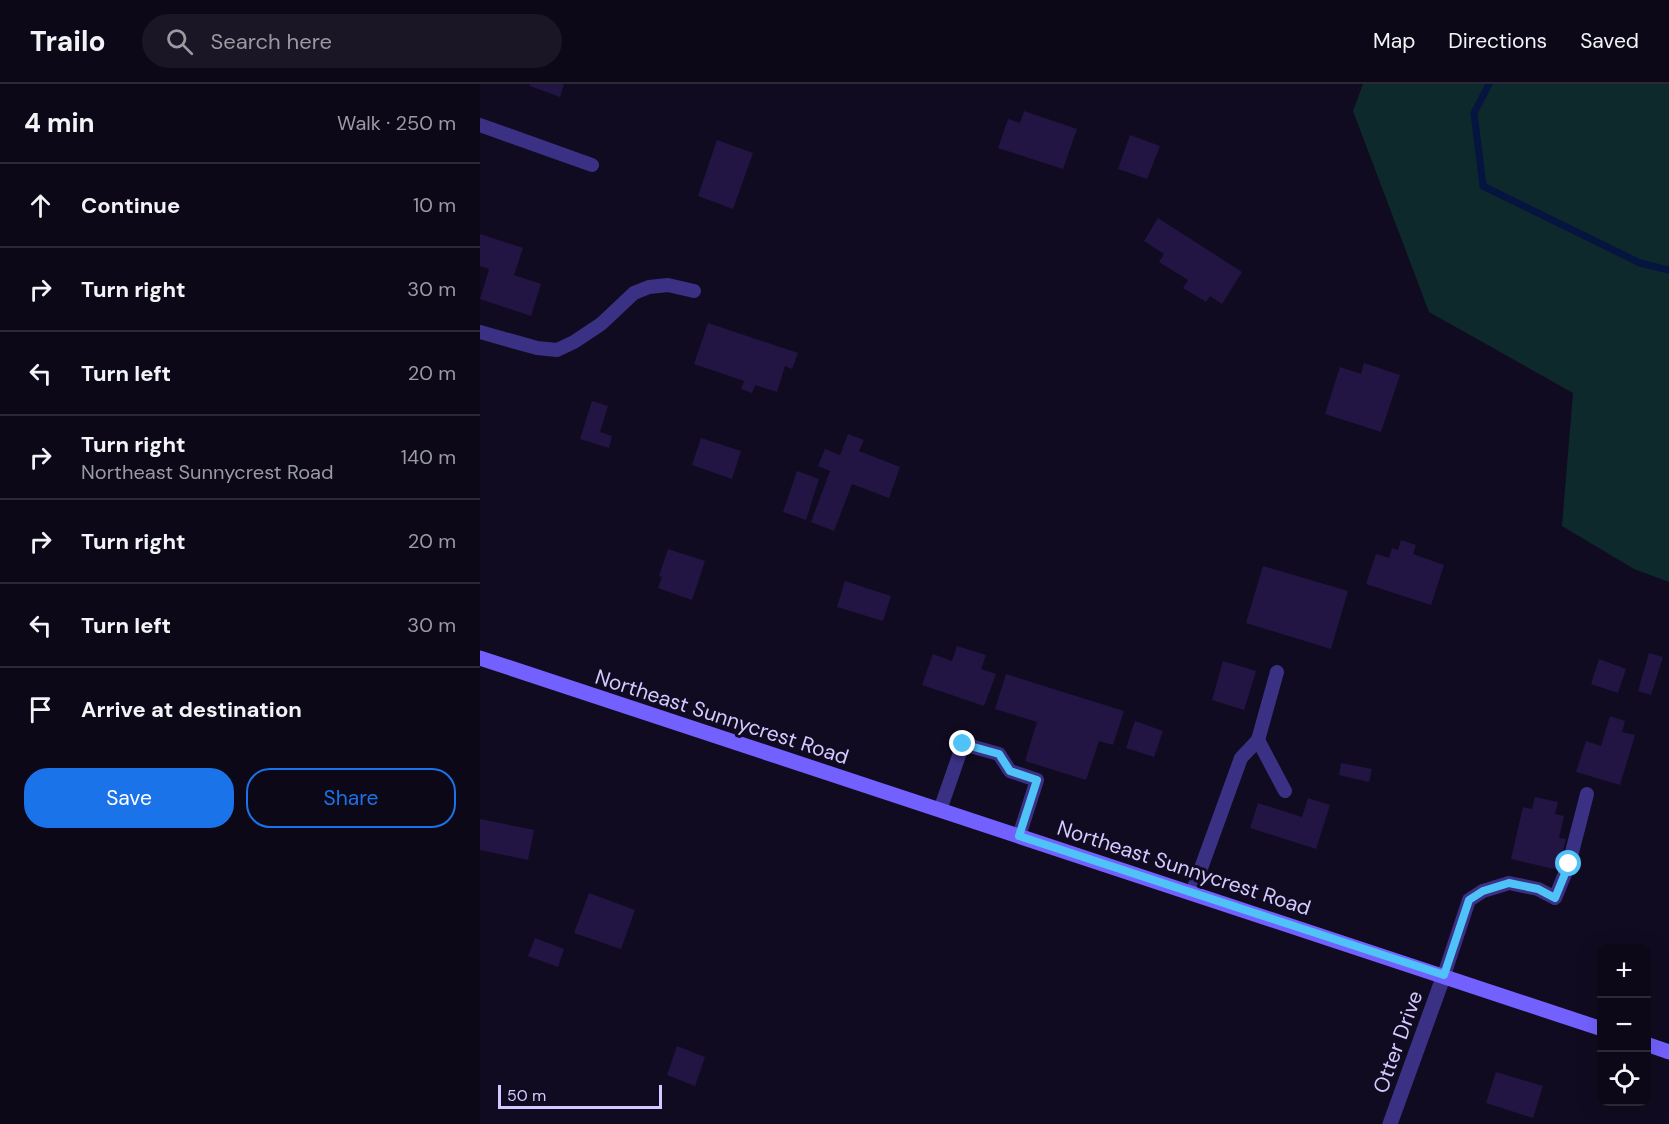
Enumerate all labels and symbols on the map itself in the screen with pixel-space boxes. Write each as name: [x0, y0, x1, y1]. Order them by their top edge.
street label: Northeast Sunnycrest Road: [592, 663, 852, 771]
route end: [949, 730, 975, 756]
street label: Northeast Sunnycrest Road: [1054, 814, 1314, 922]
route start: [1555, 850, 1581, 876]
street label: Otter Drive: [1366, 987, 1430, 1097]
scale bar: [498, 1082, 662, 1110]

